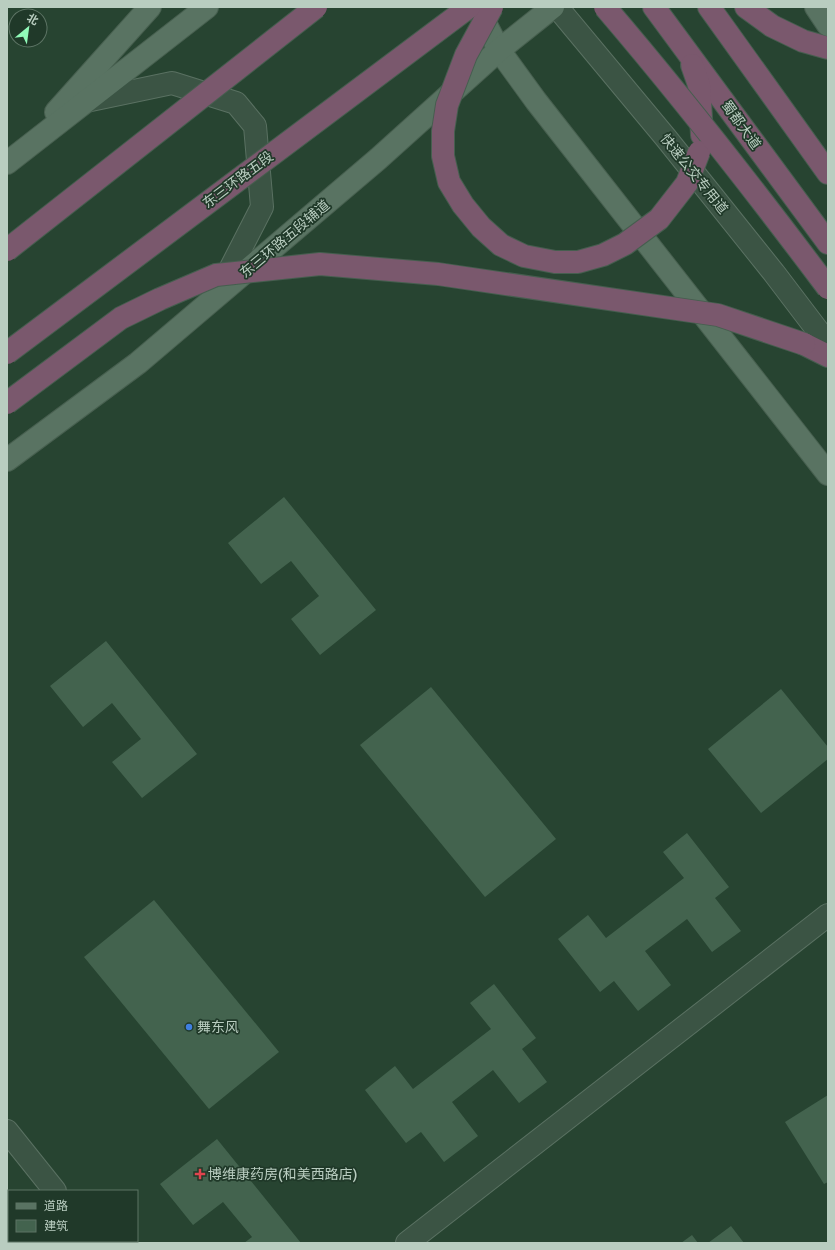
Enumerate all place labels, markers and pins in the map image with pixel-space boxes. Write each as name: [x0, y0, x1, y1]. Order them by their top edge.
place label: 舞东风: [197, 1019, 239, 1036]
marker: 舞东风: [184, 1022, 194, 1032]
place label: 博维康药房(和美西路店): [208, 1166, 357, 1183]
marker: 博维康药房(和美西路店): [195, 1169, 205, 1179]

